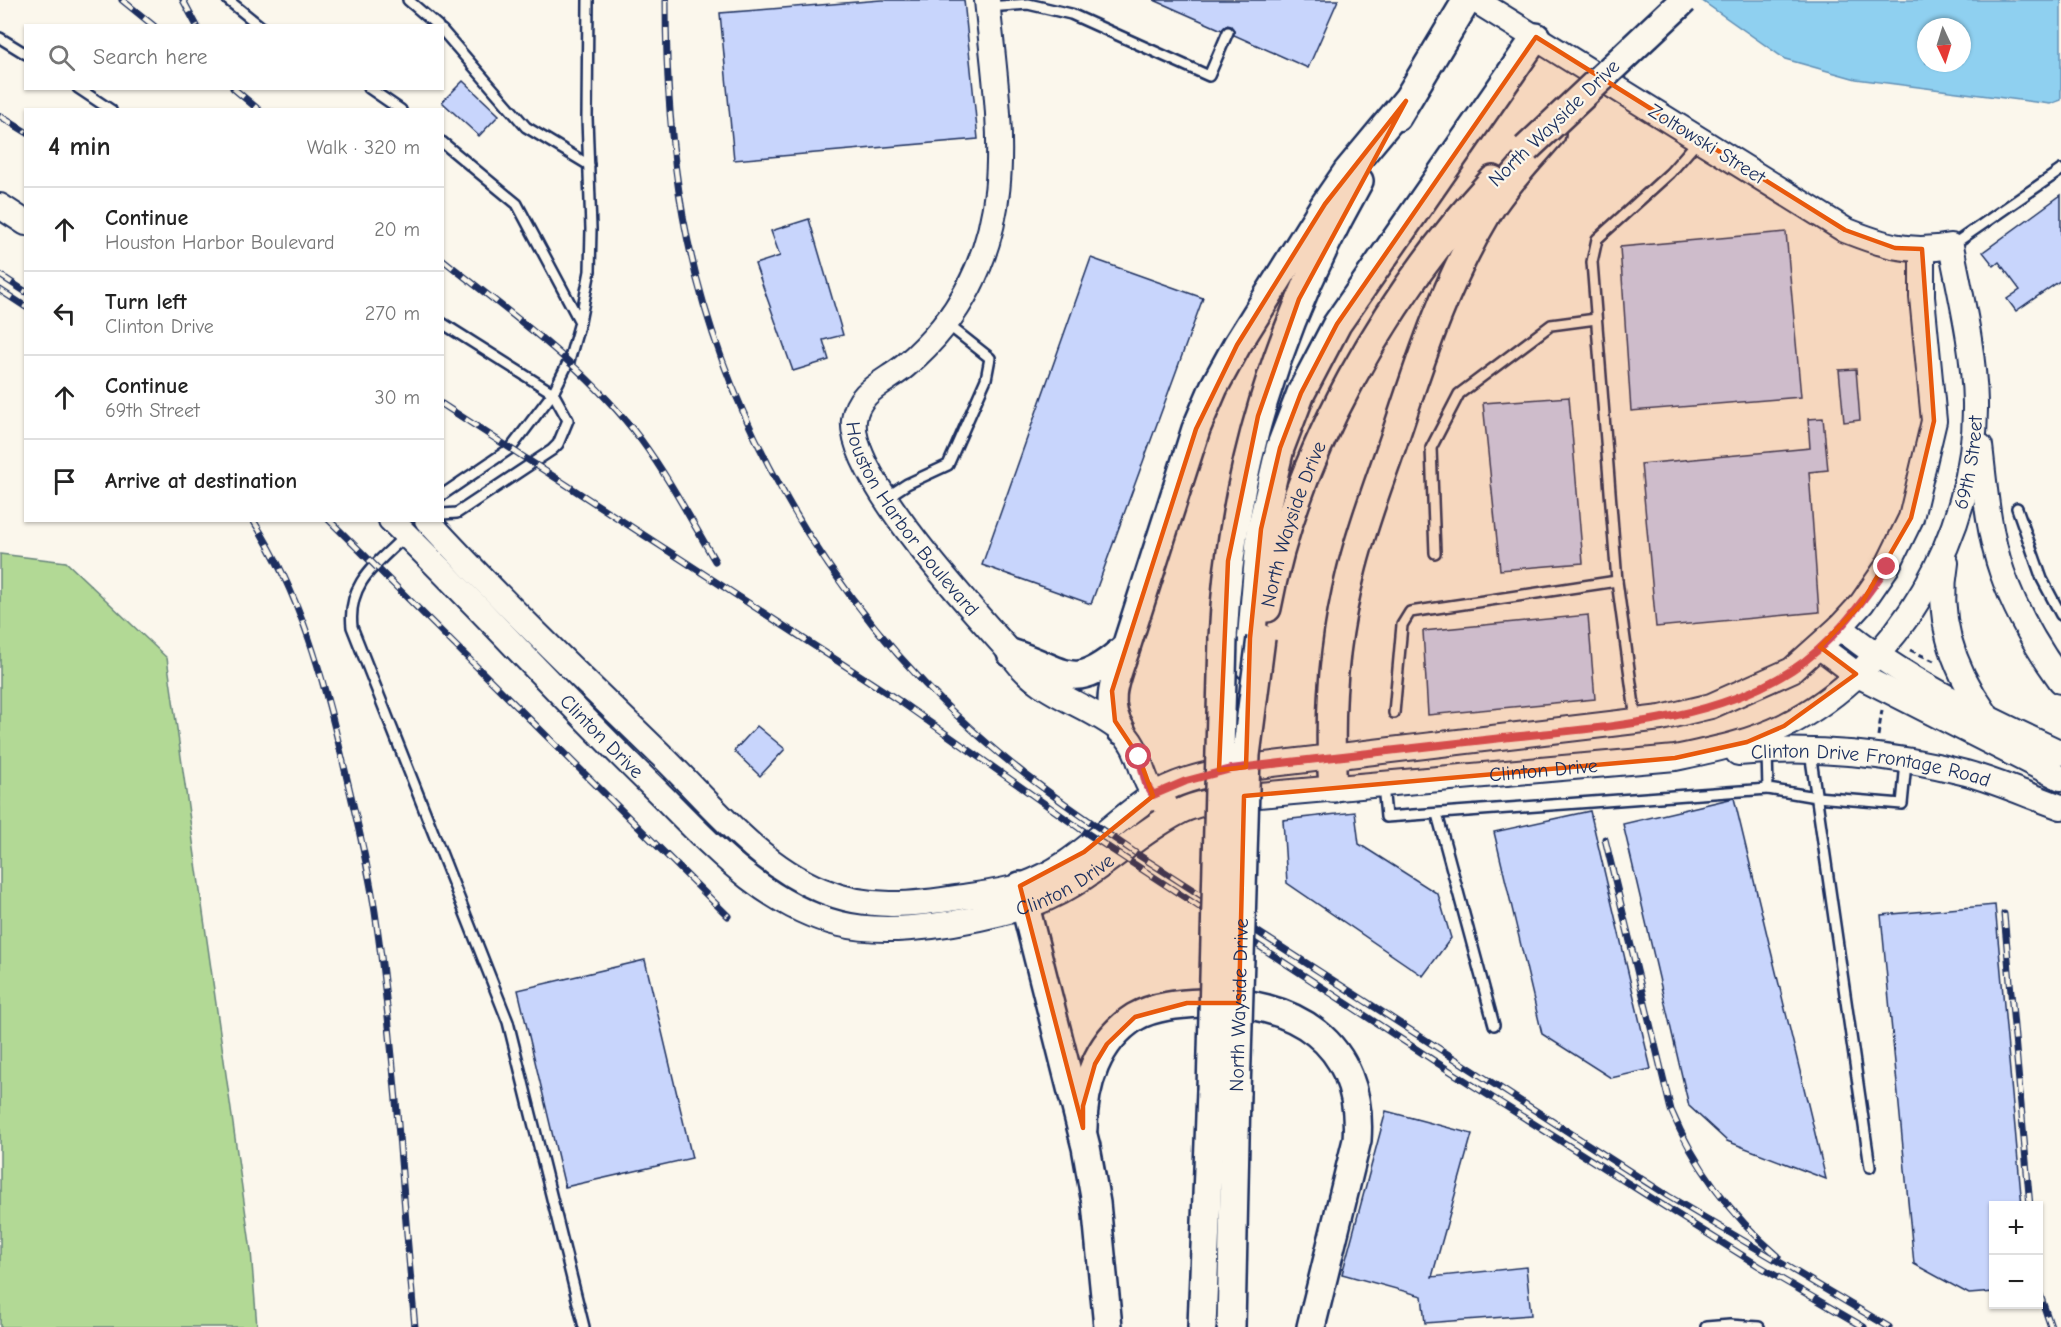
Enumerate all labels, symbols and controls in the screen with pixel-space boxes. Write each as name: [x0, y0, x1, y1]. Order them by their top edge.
north arrow: [1917, 18, 1971, 72]
search box: [24, 24, 444, 90]
icon: search: [45, 41, 78, 74]
text: Search here: [93, 44, 208, 70]
street label: North Wayside Drive: [1484, 55, 1624, 191]
street label: Zoltowski Street: [1644, 99, 1771, 190]
text: 4 min: [48, 132, 111, 162]
text: Walk · 320 m: [307, 136, 420, 159]
text: Continue: [105, 205, 188, 231]
icon: ahead: [48, 213, 81, 246]
text: 20 m: [374, 218, 420, 241]
text: Houston Harbor Boulevard: [105, 231, 334, 254]
text: Turn left: [105, 289, 187, 315]
icon: left: [48, 297, 81, 330]
text: 270 m: [365, 302, 420, 325]
text: Clinton Drive: [105, 315, 214, 338]
text: Continue: [105, 373, 188, 399]
icon: ahead: [48, 381, 81, 414]
text: 30 m: [374, 386, 420, 409]
text: 69th Street: [105, 399, 200, 422]
street label: 69th Street: [1949, 414, 1986, 512]
street label: Houston Harbor Boulevard: [842, 420, 984, 621]
street label: North Wayside Drive: [1256, 437, 1330, 609]
icon: arrive: [48, 465, 81, 498]
text: Arrive at destination: [105, 468, 297, 494]
route end: [1873, 553, 1899, 579]
street label: Clinton Drive: [556, 689, 649, 783]
street label: Clinton Drive Frontage Road: [1750, 739, 1994, 791]
route start: [1125, 743, 1151, 769]
street label: Clinton Drive: [1488, 753, 1599, 786]
street label: Clinton Drive: [1013, 849, 1118, 920]
street label: North Wayside Drive: [1225, 918, 1253, 1092]
map controls: [1989, 1201, 2043, 1309]
button: +: [1989, 1201, 2043, 1255]
button: −: [1989, 1255, 2043, 1309]

